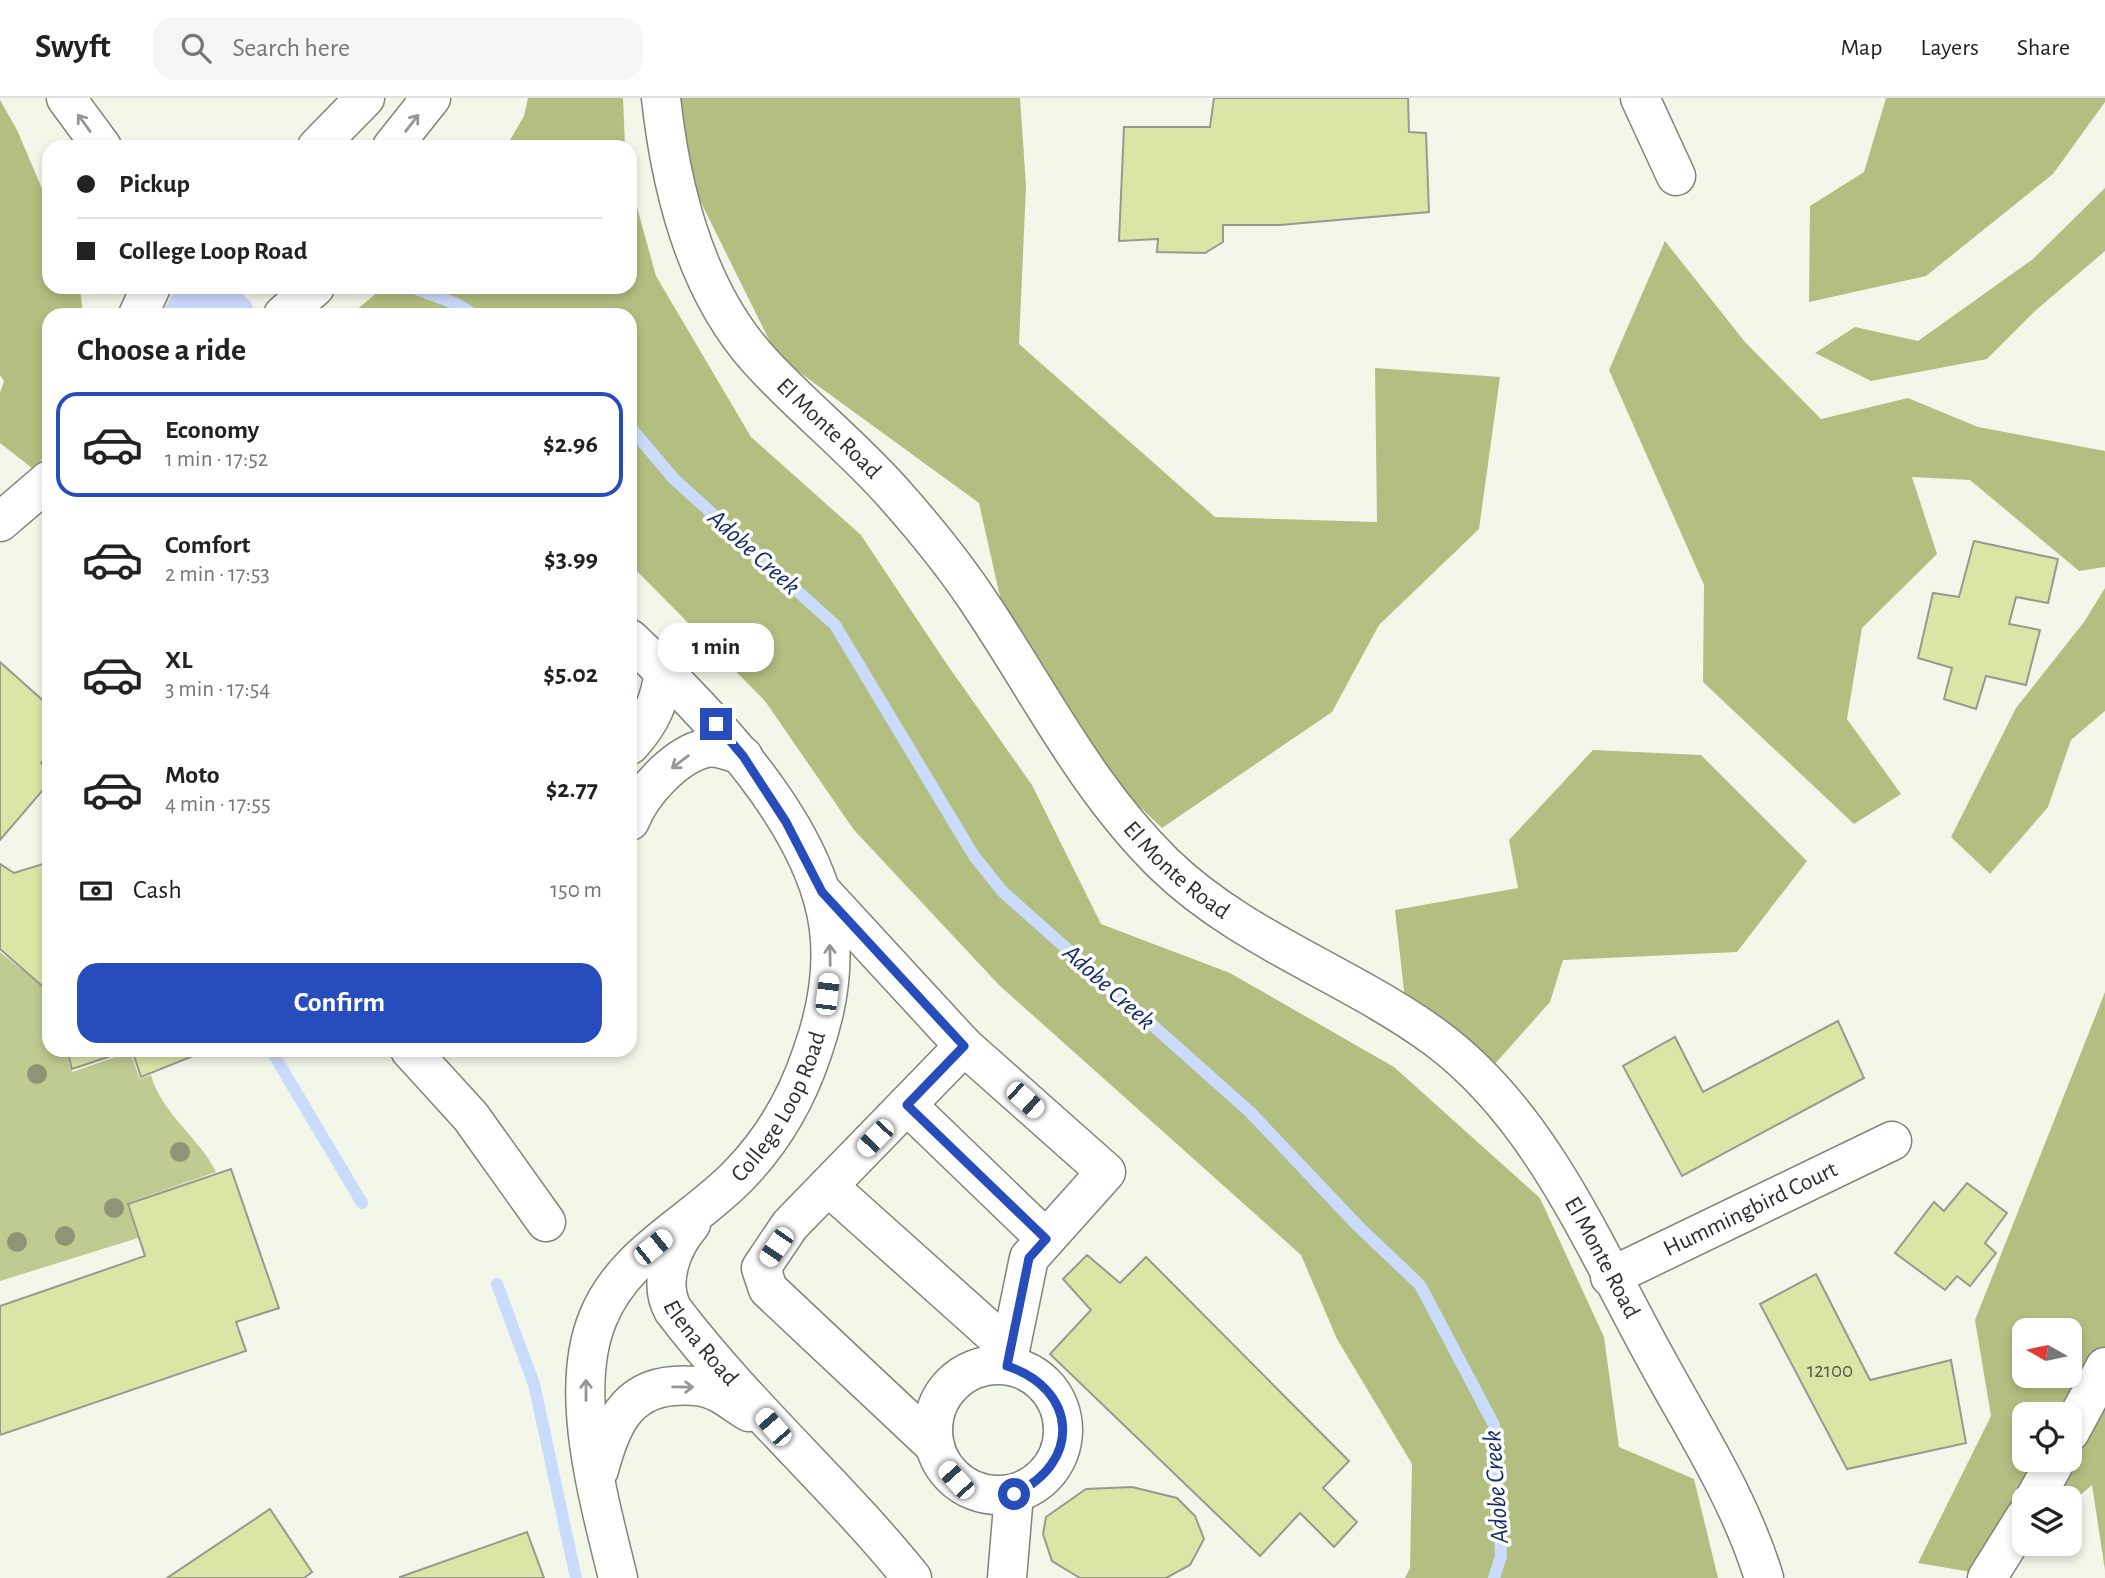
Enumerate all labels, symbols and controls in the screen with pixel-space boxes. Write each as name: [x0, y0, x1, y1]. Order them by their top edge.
search box: [153, 17, 643, 80]
icon: search: [177, 29, 215, 67]
text: Swyft: [35, 31, 111, 64]
text: Search here: [233, 35, 350, 61]
text: Map: [1840, 36, 1882, 60]
text: Layers: [1920, 36, 1979, 60]
text: Share: [2017, 36, 2070, 60]
one-way arrow: [77, 114, 91, 133]
one-way arrow: [405, 115, 420, 133]
text: Pickup: [119, 171, 190, 197]
text: College Loop Road: [119, 238, 307, 264]
text: Choose a ride: [77, 334, 246, 366]
street label: El Monte Road: [772, 374, 885, 484]
icon: car: [81, 413, 144, 476]
text: Economy: [165, 417, 259, 443]
text: $2.96: [543, 431, 598, 457]
text: 1 min · 17:52: [165, 448, 268, 471]
water label: Adobe Creek: [702, 504, 805, 600]
icon: car: [81, 528, 144, 591]
text: Comfort: [165, 532, 250, 558]
text: $3.99: [544, 546, 598, 572]
text: 2 min · 17:53: [165, 563, 270, 586]
callout: 1 min: [658, 622, 774, 672]
text: 1 min: [692, 636, 740, 659]
icon: car: [81, 643, 144, 706]
text: XL: [165, 647, 192, 673]
text: $5.02: [543, 661, 598, 687]
text: 3 min · 17:54: [165, 678, 270, 701]
route end: [700, 708, 732, 740]
one-way arrow: [671, 754, 689, 769]
icon: car: [81, 758, 144, 821]
text: Moto: [165, 762, 220, 788]
text: $2.77: [546, 776, 598, 802]
text: 4 min · 17:55: [165, 793, 271, 816]
street label: El Monte Road: [1118, 817, 1234, 924]
icon: cash: [77, 872, 115, 910]
text: Cash: [133, 877, 182, 903]
text: 150 m: [550, 879, 602, 902]
water label: Adobe Creek: [1057, 939, 1160, 1035]
one-way arrow: [823, 944, 837, 967]
button: Confirm: [77, 963, 602, 1043]
car: [815, 972, 840, 1016]
street label: College Loop Road: [727, 1028, 830, 1187]
car: [1003, 1078, 1048, 1122]
car: [853, 1116, 898, 1160]
street label: Hummingbird Court: [1660, 1157, 1842, 1261]
street label: El Monte Road: [1560, 1193, 1644, 1322]
car: [756, 1224, 797, 1270]
car: [631, 1226, 676, 1268]
street label: Elena Road: [658, 1297, 743, 1391]
north arrow: [2012, 1318, 2082, 1388]
map controls: [2012, 1318, 2082, 1556]
house number: 12100: [1807, 1360, 1853, 1381]
one-way arrow: [579, 1379, 593, 1402]
one-way arrow: [671, 1380, 694, 1393]
button: locate: [2012, 1402, 2082, 1472]
car: [752, 1404, 795, 1450]
water label: Adobe Creek: [1479, 1429, 1513, 1546]
car: [935, 1457, 978, 1503]
route start: [998, 1478, 1030, 1510]
button: layers: [2012, 1486, 2082, 1556]

